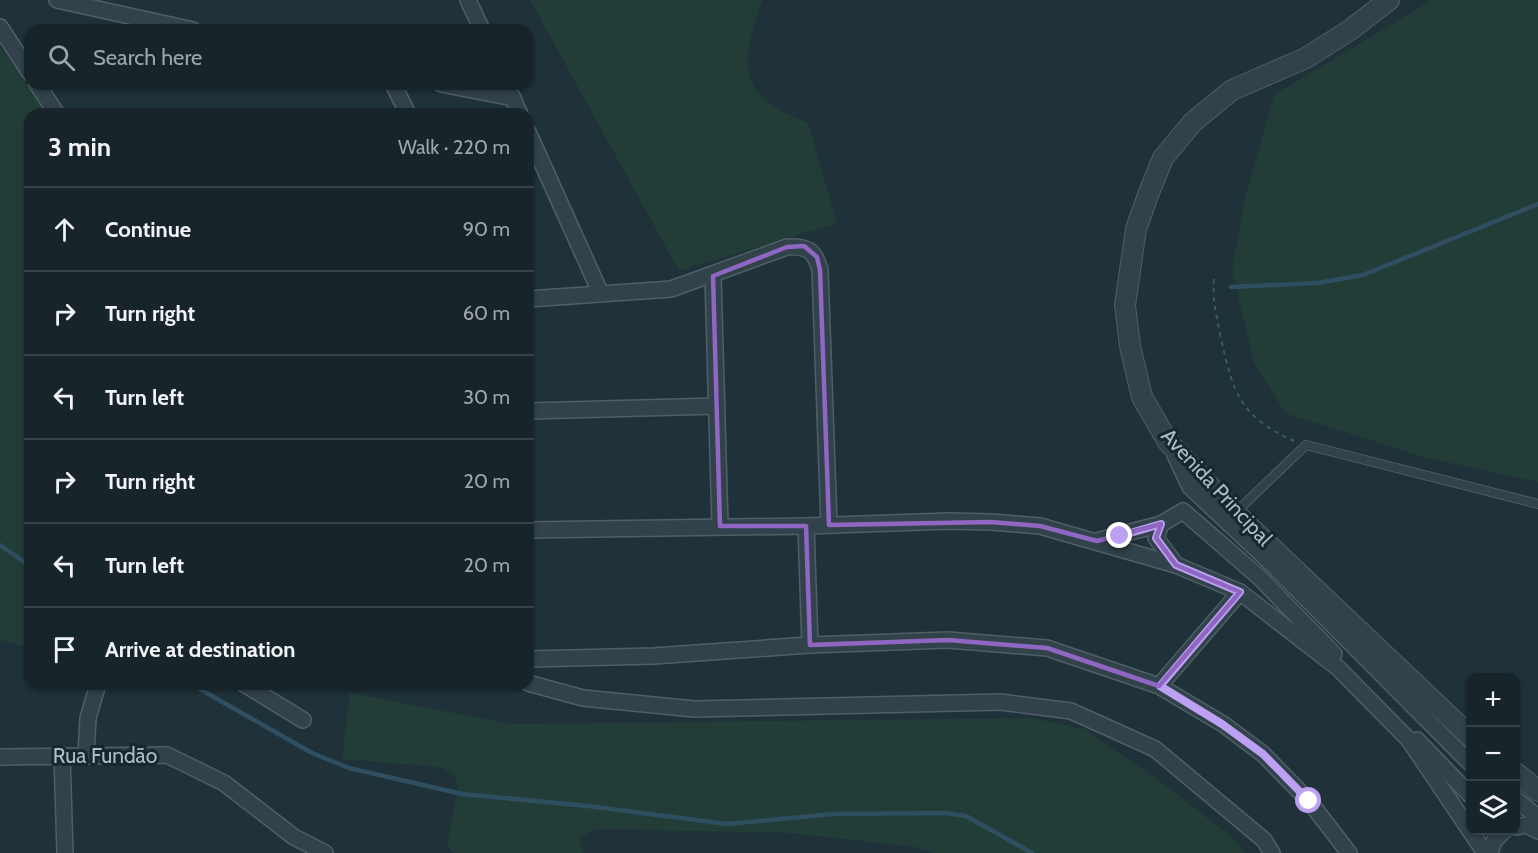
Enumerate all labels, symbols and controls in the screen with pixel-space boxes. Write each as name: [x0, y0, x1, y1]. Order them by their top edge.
search box: [24, 24, 534, 90]
icon: search: [45, 41, 78, 74]
text: Search here: [93, 44, 202, 71]
text: 3 min: [48, 131, 111, 163]
text: Walk · 220 m: [398, 135, 510, 159]
icon: ahead: [48, 213, 81, 246]
text: Continue: [105, 216, 191, 243]
text: 90 m: [463, 217, 510, 241]
icon: right: [48, 297, 81, 330]
text: Turn right: [105, 300, 195, 327]
text: 60 m: [463, 301, 510, 325]
icon: left: [48, 381, 81, 414]
text: Turn left: [105, 384, 184, 411]
text: 30 m: [463, 385, 510, 409]
street label: Avenida Principal: [1156, 423, 1278, 551]
icon: right: [48, 465, 81, 498]
text: Turn right: [105, 468, 195, 495]
text: 20 m: [464, 469, 510, 493]
route end: [1106, 522, 1132, 548]
icon: left: [48, 549, 81, 582]
text: Turn left: [105, 552, 184, 579]
text: 20 m: [464, 553, 510, 577]
icon: arrive: [48, 633, 81, 666]
text: Arrive at destination: [105, 636, 295, 663]
map controls: [1466, 673, 1520, 835]
button: +: [1466, 673, 1520, 727]
button: −: [1466, 727, 1520, 781]
street label: Rua Fundão: [53, 743, 157, 768]
button: layers: [1466, 781, 1520, 835]
route start: [1295, 787, 1321, 813]

